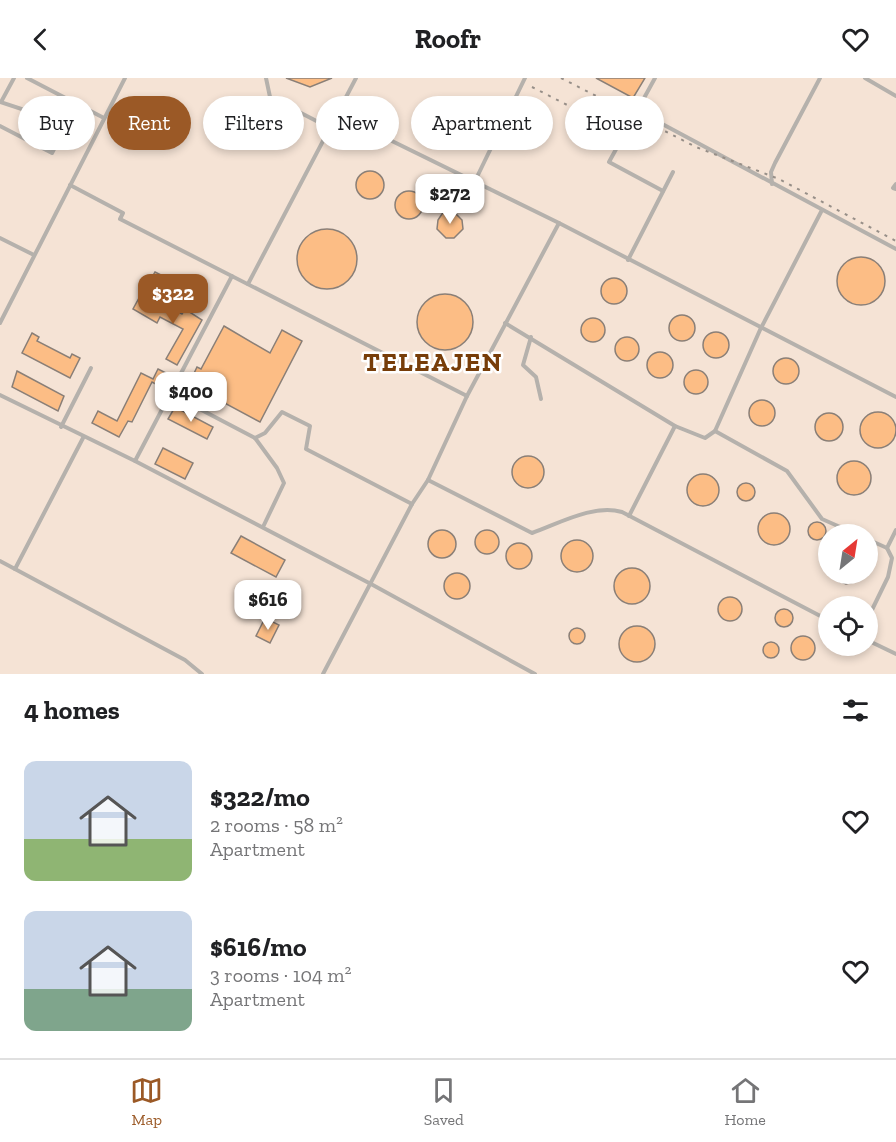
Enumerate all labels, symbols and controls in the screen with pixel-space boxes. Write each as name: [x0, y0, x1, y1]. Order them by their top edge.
icon: back: [24, 23, 57, 56]
text: Roofr: [415, 23, 481, 55]
icon: heart: [839, 23, 872, 56]
chip: Buy: [18, 96, 95, 150]
chip: Rent: [107, 96, 191, 150]
chip: Filters: [203, 96, 304, 150]
chip: New: [316, 96, 399, 150]
chip: Apartment: [411, 96, 553, 150]
chip: House: [565, 96, 664, 150]
pin: $272: [414, 174, 486, 225]
text: $272: [429, 181, 471, 205]
pin: $322: [137, 274, 209, 325]
text: $322: [152, 281, 194, 305]
district label: TELEAJEN: [363, 346, 503, 378]
pin: $400: [155, 372, 227, 423]
text: $400: [169, 379, 213, 403]
north arrow: [818, 524, 878, 584]
map controls: [818, 524, 878, 656]
pin: $616: [232, 580, 304, 631]
text: $616: [248, 587, 288, 611]
button: locate: [818, 596, 878, 656]
text: 4 homes: [24, 694, 120, 726]
icon: filters: [839, 694, 872, 727]
text: $322/mo: [210, 781, 310, 813]
icon: home: [72, 785, 144, 857]
icon: heart: [839, 805, 872, 838]
text: 2 rooms · 58 m²: [210, 813, 343, 837]
text: Apartment: [210, 837, 305, 861]
text: $616/mo: [210, 931, 307, 963]
icon: home: [72, 935, 144, 1007]
icon: heart: [839, 955, 872, 988]
text: 3 rooms · 104 m²: [210, 963, 351, 987]
text: Apartment: [210, 987, 305, 1011]
tab: Map: [130, 1074, 163, 1129]
tab: Saved: [424, 1074, 464, 1129]
tab: Home: [724, 1074, 766, 1129]

